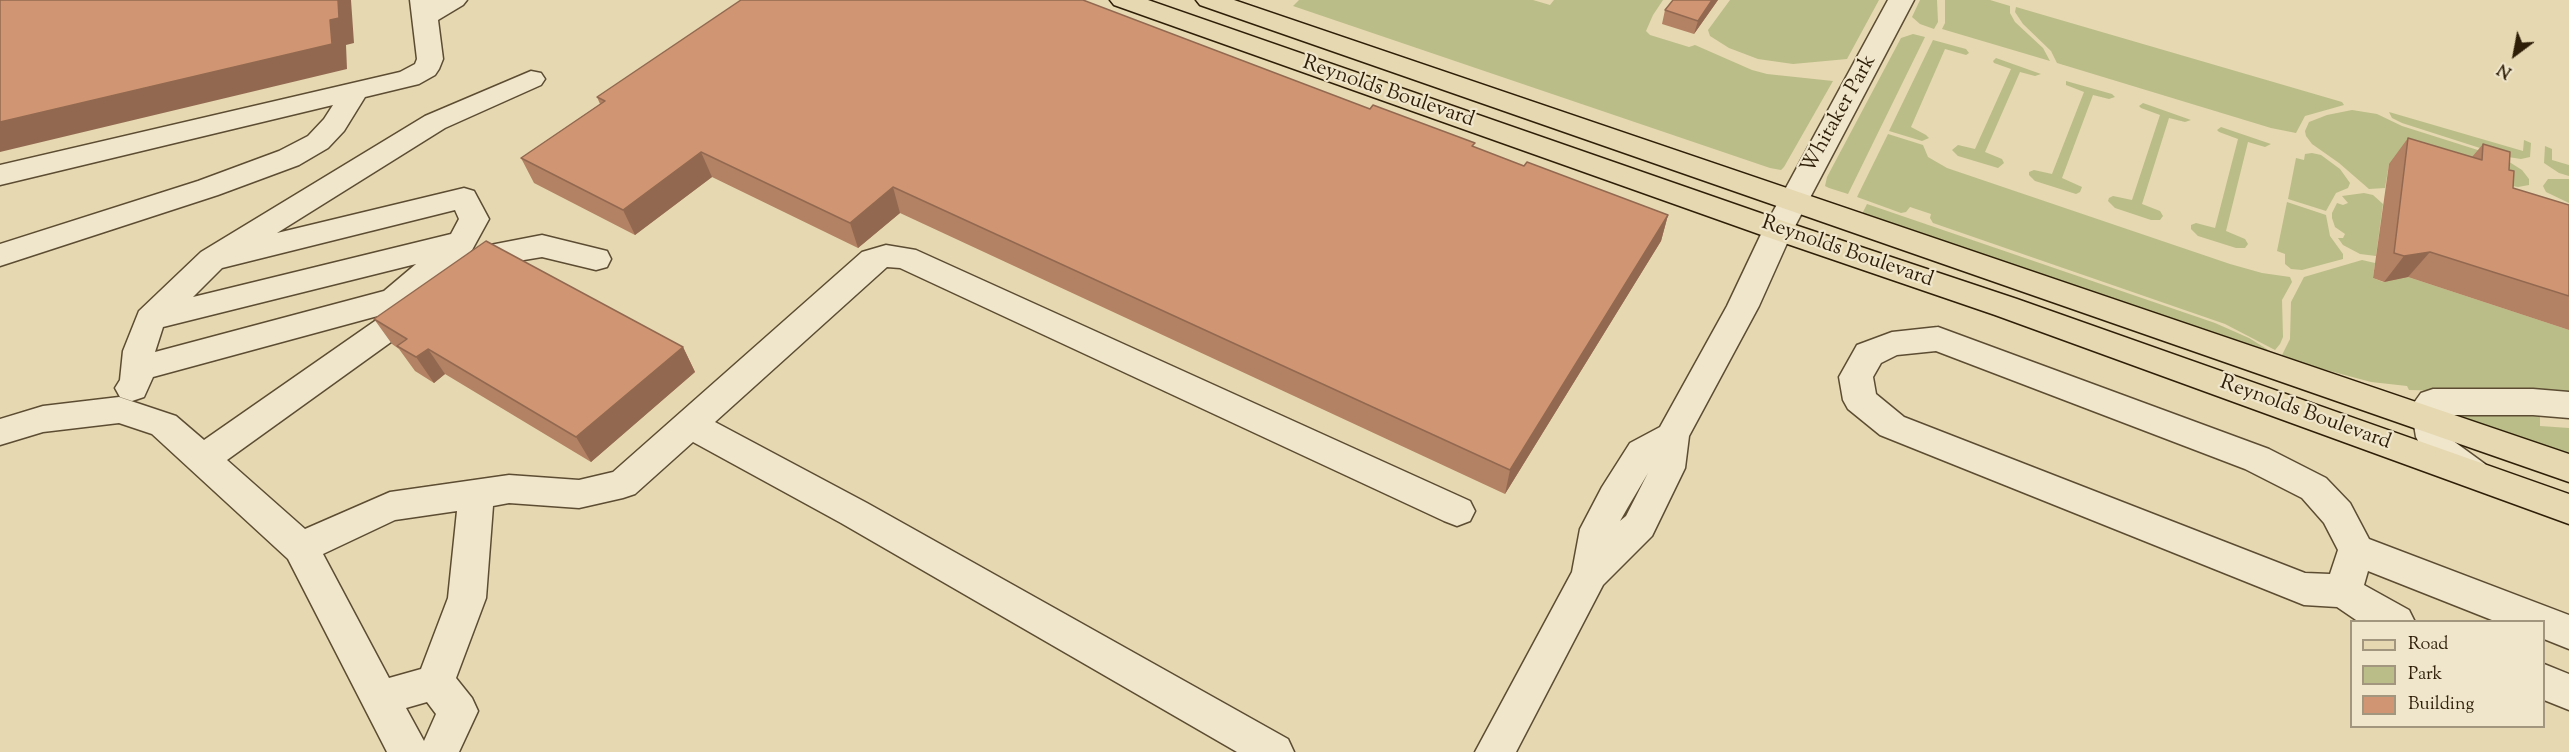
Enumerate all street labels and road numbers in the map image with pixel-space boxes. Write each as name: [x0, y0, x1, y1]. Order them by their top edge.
street label: Whitaker Park: [1797, 51, 1883, 179]
street label: Reynolds Boulevard: [1299, 52, 1477, 134]
street label: Reynolds Boulevard: [1758, 212, 1936, 294]
street label: Reynolds Boulevard: [2216, 371, 2394, 457]

